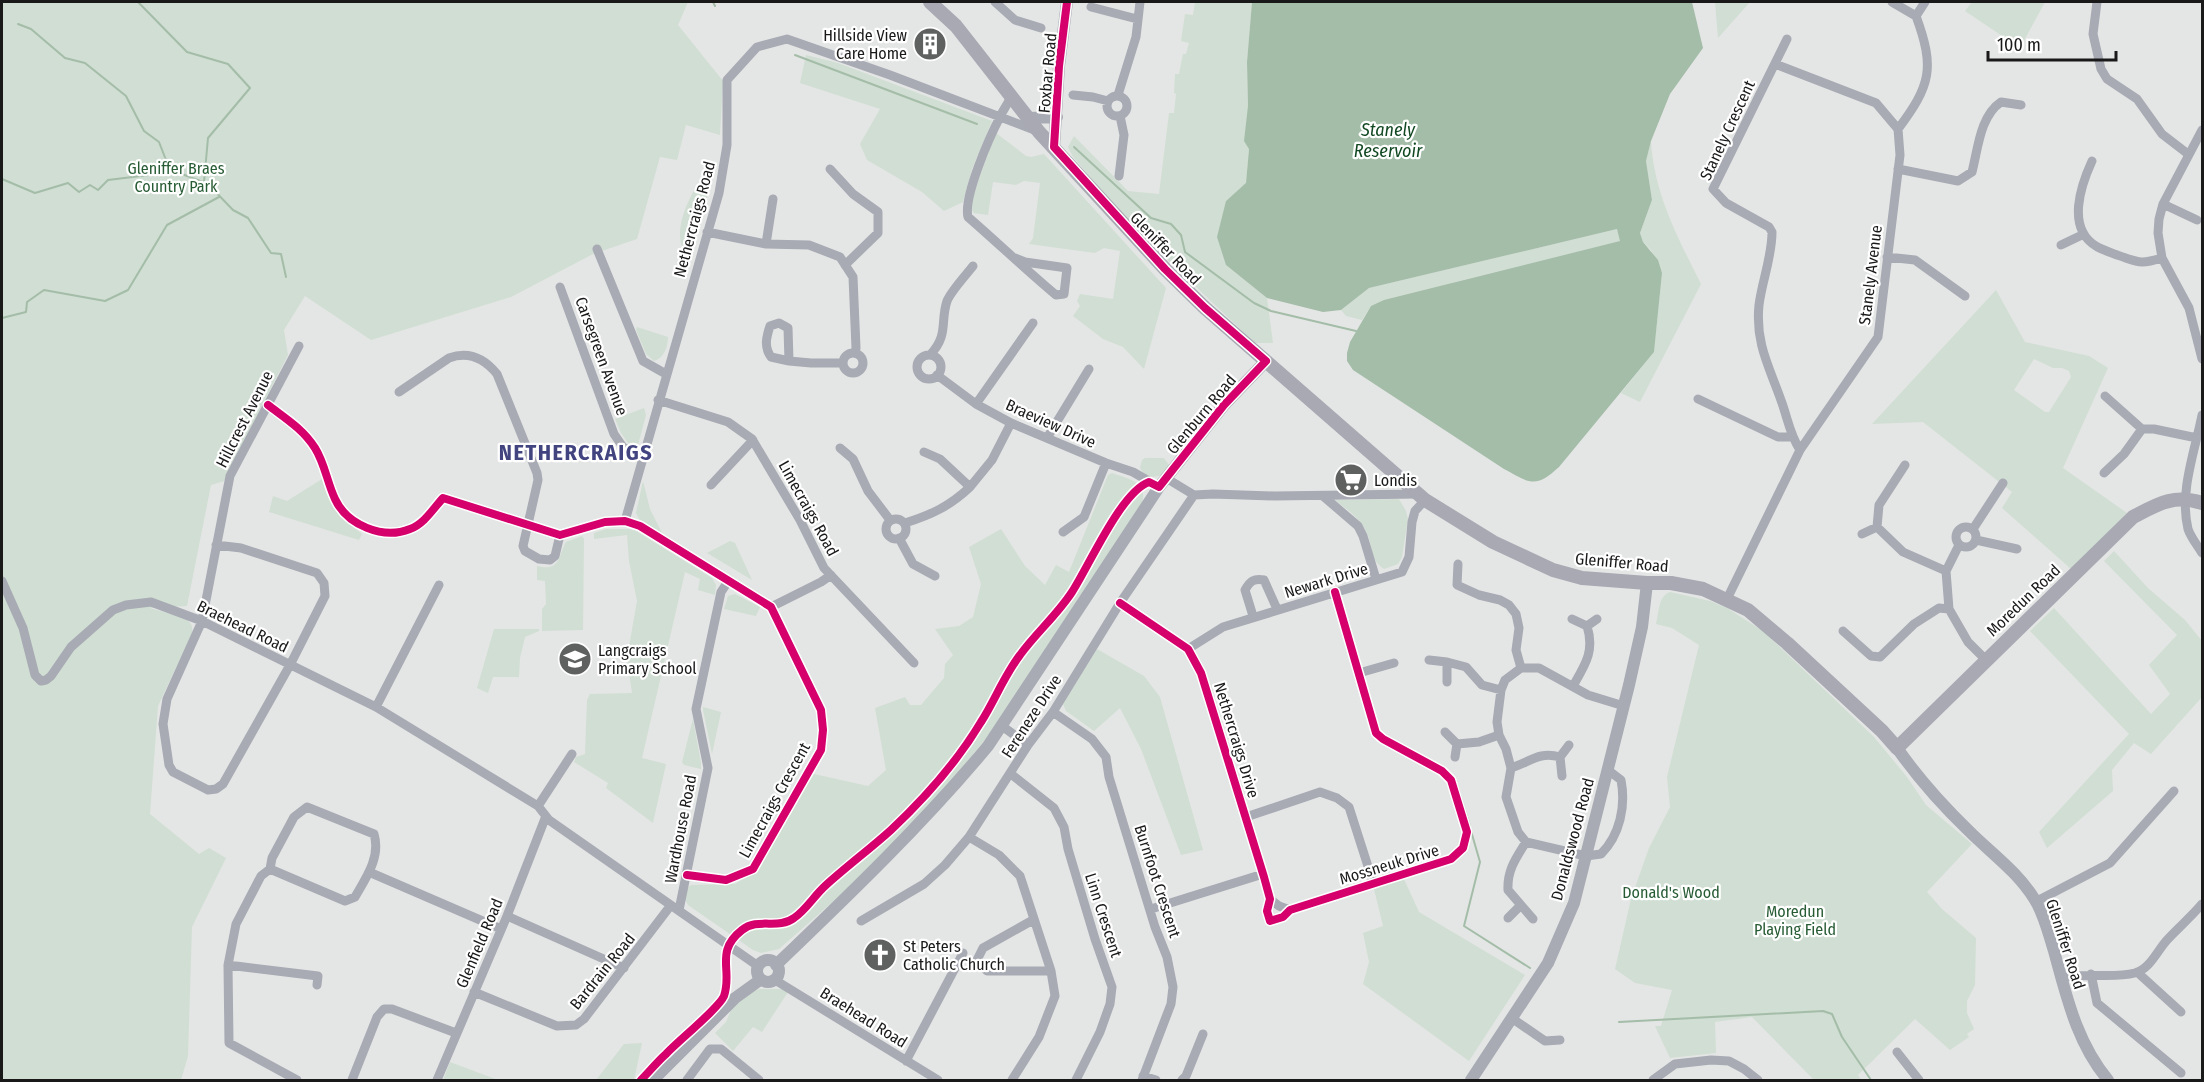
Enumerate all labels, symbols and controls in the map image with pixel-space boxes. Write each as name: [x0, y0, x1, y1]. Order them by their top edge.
scale bar: [1988, 24, 2116, 62]
place label: Hillside View Care Home: [823, 26, 908, 63]
building icon: Hillside View Care Home: [912, 26, 948, 62]
street label: Foxbar Road: [1035, 32, 1060, 114]
text: 100 m: [1997, 34, 2041, 56]
street label: Stanely Crescent: [1696, 77, 1759, 183]
water label: Stanely Reservoir: [1354, 119, 1423, 162]
park label: Gleniffer Braes Country Park: [128, 159, 225, 196]
street label: Nethercraigs Road: [670, 159, 719, 279]
street label: Gleniffer Road: [1126, 208, 1205, 289]
street label: Stanely Avenue: [1855, 224, 1886, 326]
street label: Carsegreen Avenue: [571, 294, 632, 418]
street label: Hillcrest Avenue: [212, 368, 277, 471]
street label: Glenburn Road: [1163, 371, 1240, 458]
street label: Braeview Drive: [1003, 395, 1099, 452]
district label: NETHERCRAIGS: [499, 439, 653, 466]
street label: Limecraigs Road: [774, 457, 843, 559]
supermarket icon: Londis: [1333, 462, 1369, 498]
place label: Londis: [1374, 471, 1417, 490]
street label: Gleniffer Road: [1574, 549, 1669, 576]
street label: Newark Drive: [1282, 559, 1370, 602]
street label: Moredun Road: [1983, 560, 2064, 640]
street label: Braehead Road: [194, 596, 291, 657]
school or university icon: Langcraigs Primary School: [557, 641, 593, 677]
place label: Langcraigs Primary School: [598, 641, 697, 678]
street label: Fereneze Drive: [997, 671, 1065, 761]
street label: Nethercraigs Drive: [1210, 680, 1263, 800]
street label: Limecraigs Crescent: [735, 739, 814, 861]
street label: Wardhouse Road: [661, 773, 700, 885]
street label: Donaldswood Road: [1547, 776, 1598, 902]
street label: Burnfoot Crescent: [1130, 822, 1185, 941]
street label: Mossneuk Drive: [1337, 840, 1441, 889]
street label: Linn Crescent: [1081, 871, 1126, 960]
park label: Donald's Wood: [1622, 883, 1720, 902]
street label: Glenfield Road: [452, 895, 507, 991]
street label: Gleniffer Road: [2042, 897, 2089, 992]
park label: Moredun Playing Field: [1754, 902, 1836, 939]
street label: Bardrain Road: [566, 929, 639, 1013]
church icon: St Peters Catholic Church: [862, 937, 898, 973]
place label: St Peters Catholic Church: [903, 937, 1005, 974]
street label: Braehead Road: [817, 983, 911, 1052]

